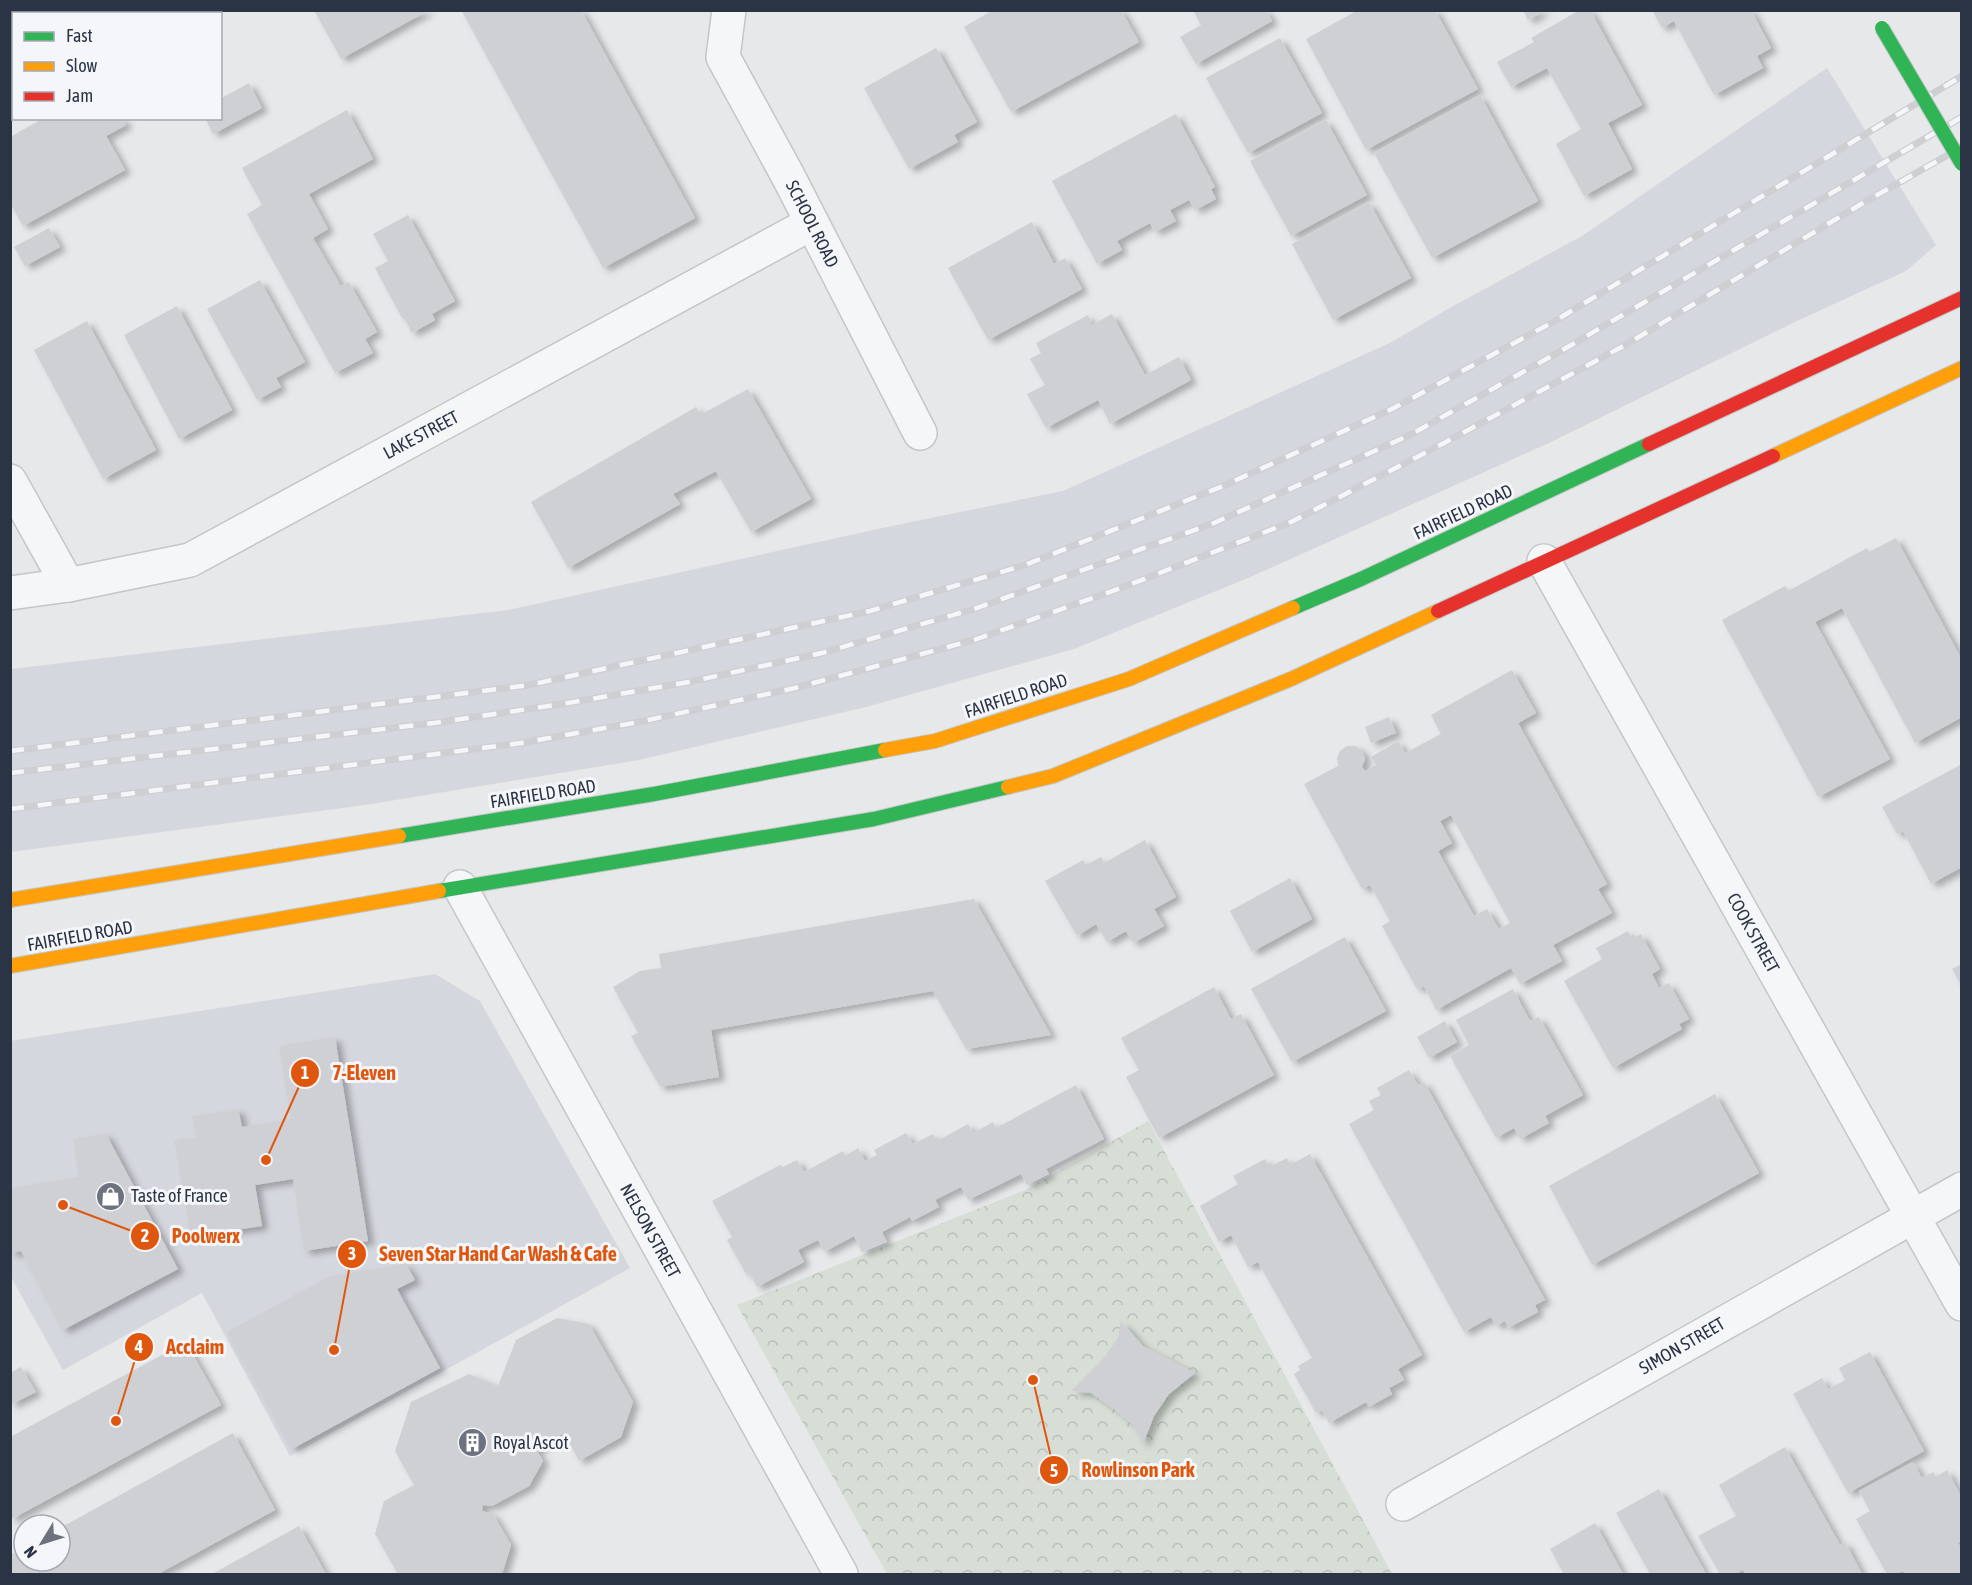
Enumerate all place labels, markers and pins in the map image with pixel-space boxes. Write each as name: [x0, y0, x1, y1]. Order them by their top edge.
callout: 7-Eleven: [290, 1054, 408, 1092]
shop icon: Taste of France: [94, 1180, 126, 1212]
place label: Taste of France: [131, 1185, 228, 1206]
callout: Poolwerx: [130, 1217, 253, 1255]
callout: Seven Star Hand Car Wash & Cafe: [337, 1235, 628, 1273]
callout: Acclaim: [124, 1328, 236, 1366]
building icon: Royal Ascot: [456, 1427, 488, 1459]
place label: Royal Ascot: [493, 1432, 569, 1453]
callout: Rowlinson Park: [1039, 1451, 1206, 1489]

